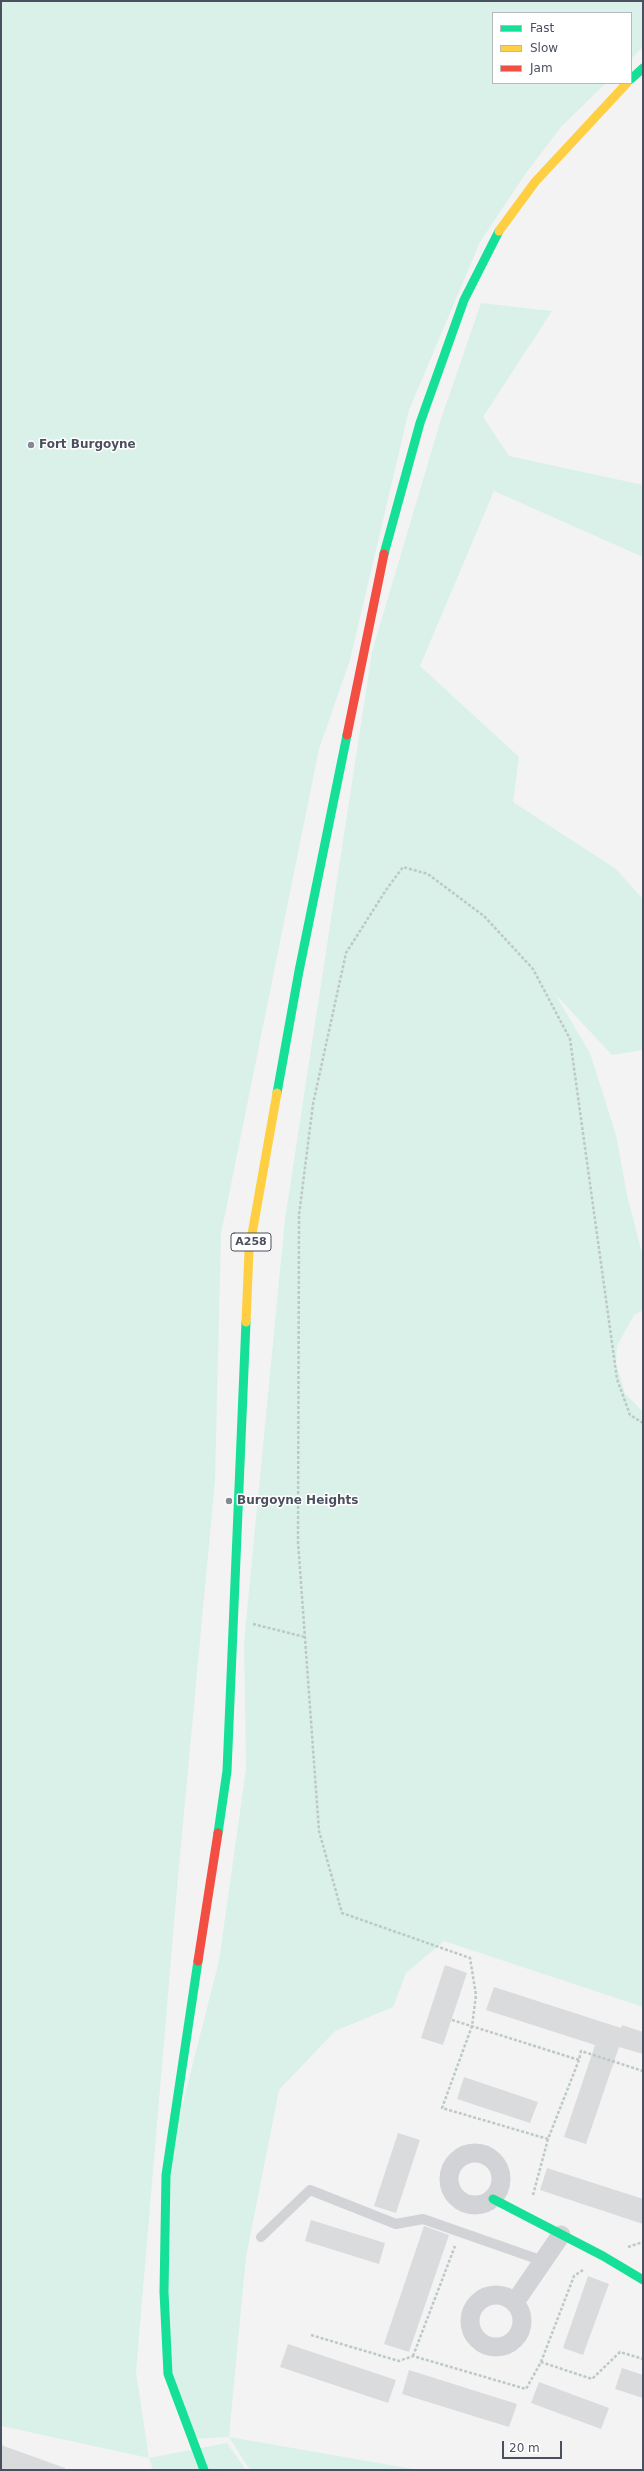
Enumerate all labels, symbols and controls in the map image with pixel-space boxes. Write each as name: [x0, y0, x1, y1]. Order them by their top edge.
legend: [492, 12, 632, 84]
text: Fast: [530, 21, 554, 35]
text: Slow: [530, 41, 558, 55]
text: Jam: [530, 61, 553, 75]
place label: Fort Burgoyne: [39, 438, 136, 452]
marker: Fort Burgoyne: [26, 440, 36, 450]
road number: A258: [231, 1233, 271, 1251]
place label: Burgoyne Heights: [237, 1494, 358, 1508]
marker: Burgoyne Heights: [224, 1496, 234, 1506]
scale bar: [504, 2433, 564, 2459]
text: 20 m: [509, 2441, 540, 2455]

